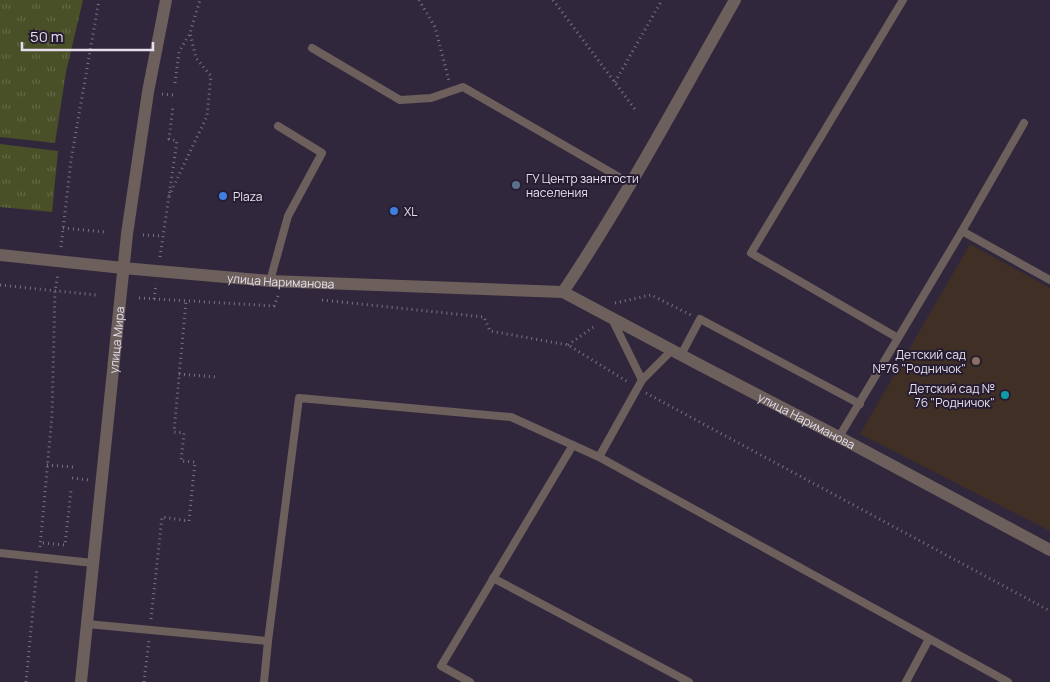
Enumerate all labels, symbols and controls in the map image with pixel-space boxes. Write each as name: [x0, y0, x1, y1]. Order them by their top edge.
scale bar: [22, 20, 154, 52]
text: 50 m: [30, 26, 64, 47]
place label: ГУ Центр занятости населения: [526, 170, 639, 201]
marker: ГУ Центр занятости населения: [510, 179, 522, 191]
place label: Plaza: [233, 188, 262, 205]
marker: Plaza: [217, 190, 229, 202]
place label: XL: [404, 203, 417, 220]
marker: XL: [388, 205, 400, 217]
street label: улица Нариманова: [226, 269, 335, 292]
street label: улица Мира: [104, 306, 128, 374]
place label: Детский сад №76 "Родничок": [872, 346, 966, 377]
marker: Детский сад №76 "Родничок": [970, 355, 982, 367]
place label: Детский сад № 76 "Родничок": [908, 380, 995, 411]
street label: улица Нариманова: [755, 388, 858, 453]
marker: Детский сад № 76 "Родничок": [999, 389, 1011, 401]

